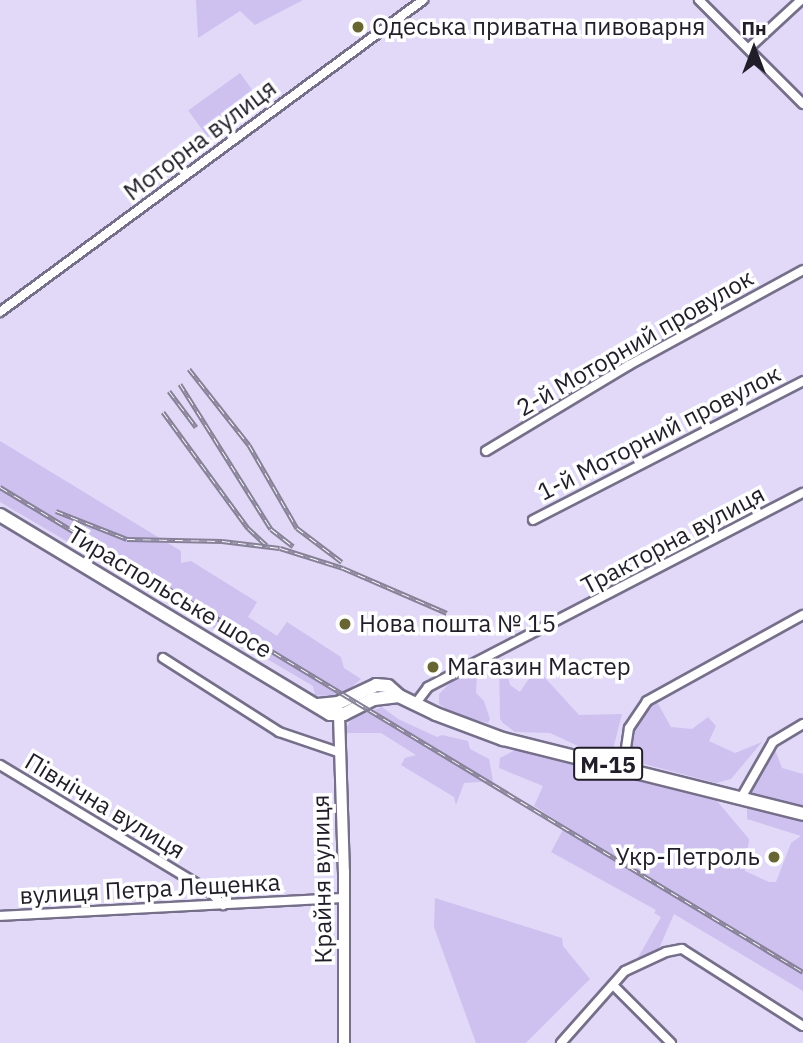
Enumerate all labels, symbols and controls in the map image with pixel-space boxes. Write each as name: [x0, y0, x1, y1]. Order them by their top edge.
place label: Одеська приватна пивоварня: [372, 13, 705, 41]
north arrow: [719, 14, 789, 84]
text: Пн: [741, 16, 767, 40]
marker: Одеська приватна пивоварня: [350, 19, 366, 35]
street label: Моторна вулиця: [118, 73, 282, 207]
street label: 2-й Моторний провулок: [511, 263, 759, 423]
street label: 1-й Моторний провулок: [533, 359, 785, 507]
street label: Тракторна вулиця: [577, 480, 769, 600]
street label: Тираспольське шосе: [63, 520, 277, 664]
place label: Нова пошта № 15: [359, 610, 556, 638]
marker: Нова пошта № 15: [337, 616, 353, 632]
place label: Магазин Мастер: [447, 653, 631, 681]
marker: Магазин Мастер: [425, 659, 441, 675]
road number: М-15: [573, 744, 643, 784]
street label: Північна вулиця: [20, 747, 190, 865]
street label: Крайня вулиця: [306, 794, 338, 964]
place label: Укр-Петроль: [616, 843, 760, 871]
marker: Укр-Петроль: [766, 849, 782, 865]
street label: вулиця Петра Лещенка: [19, 868, 281, 910]

